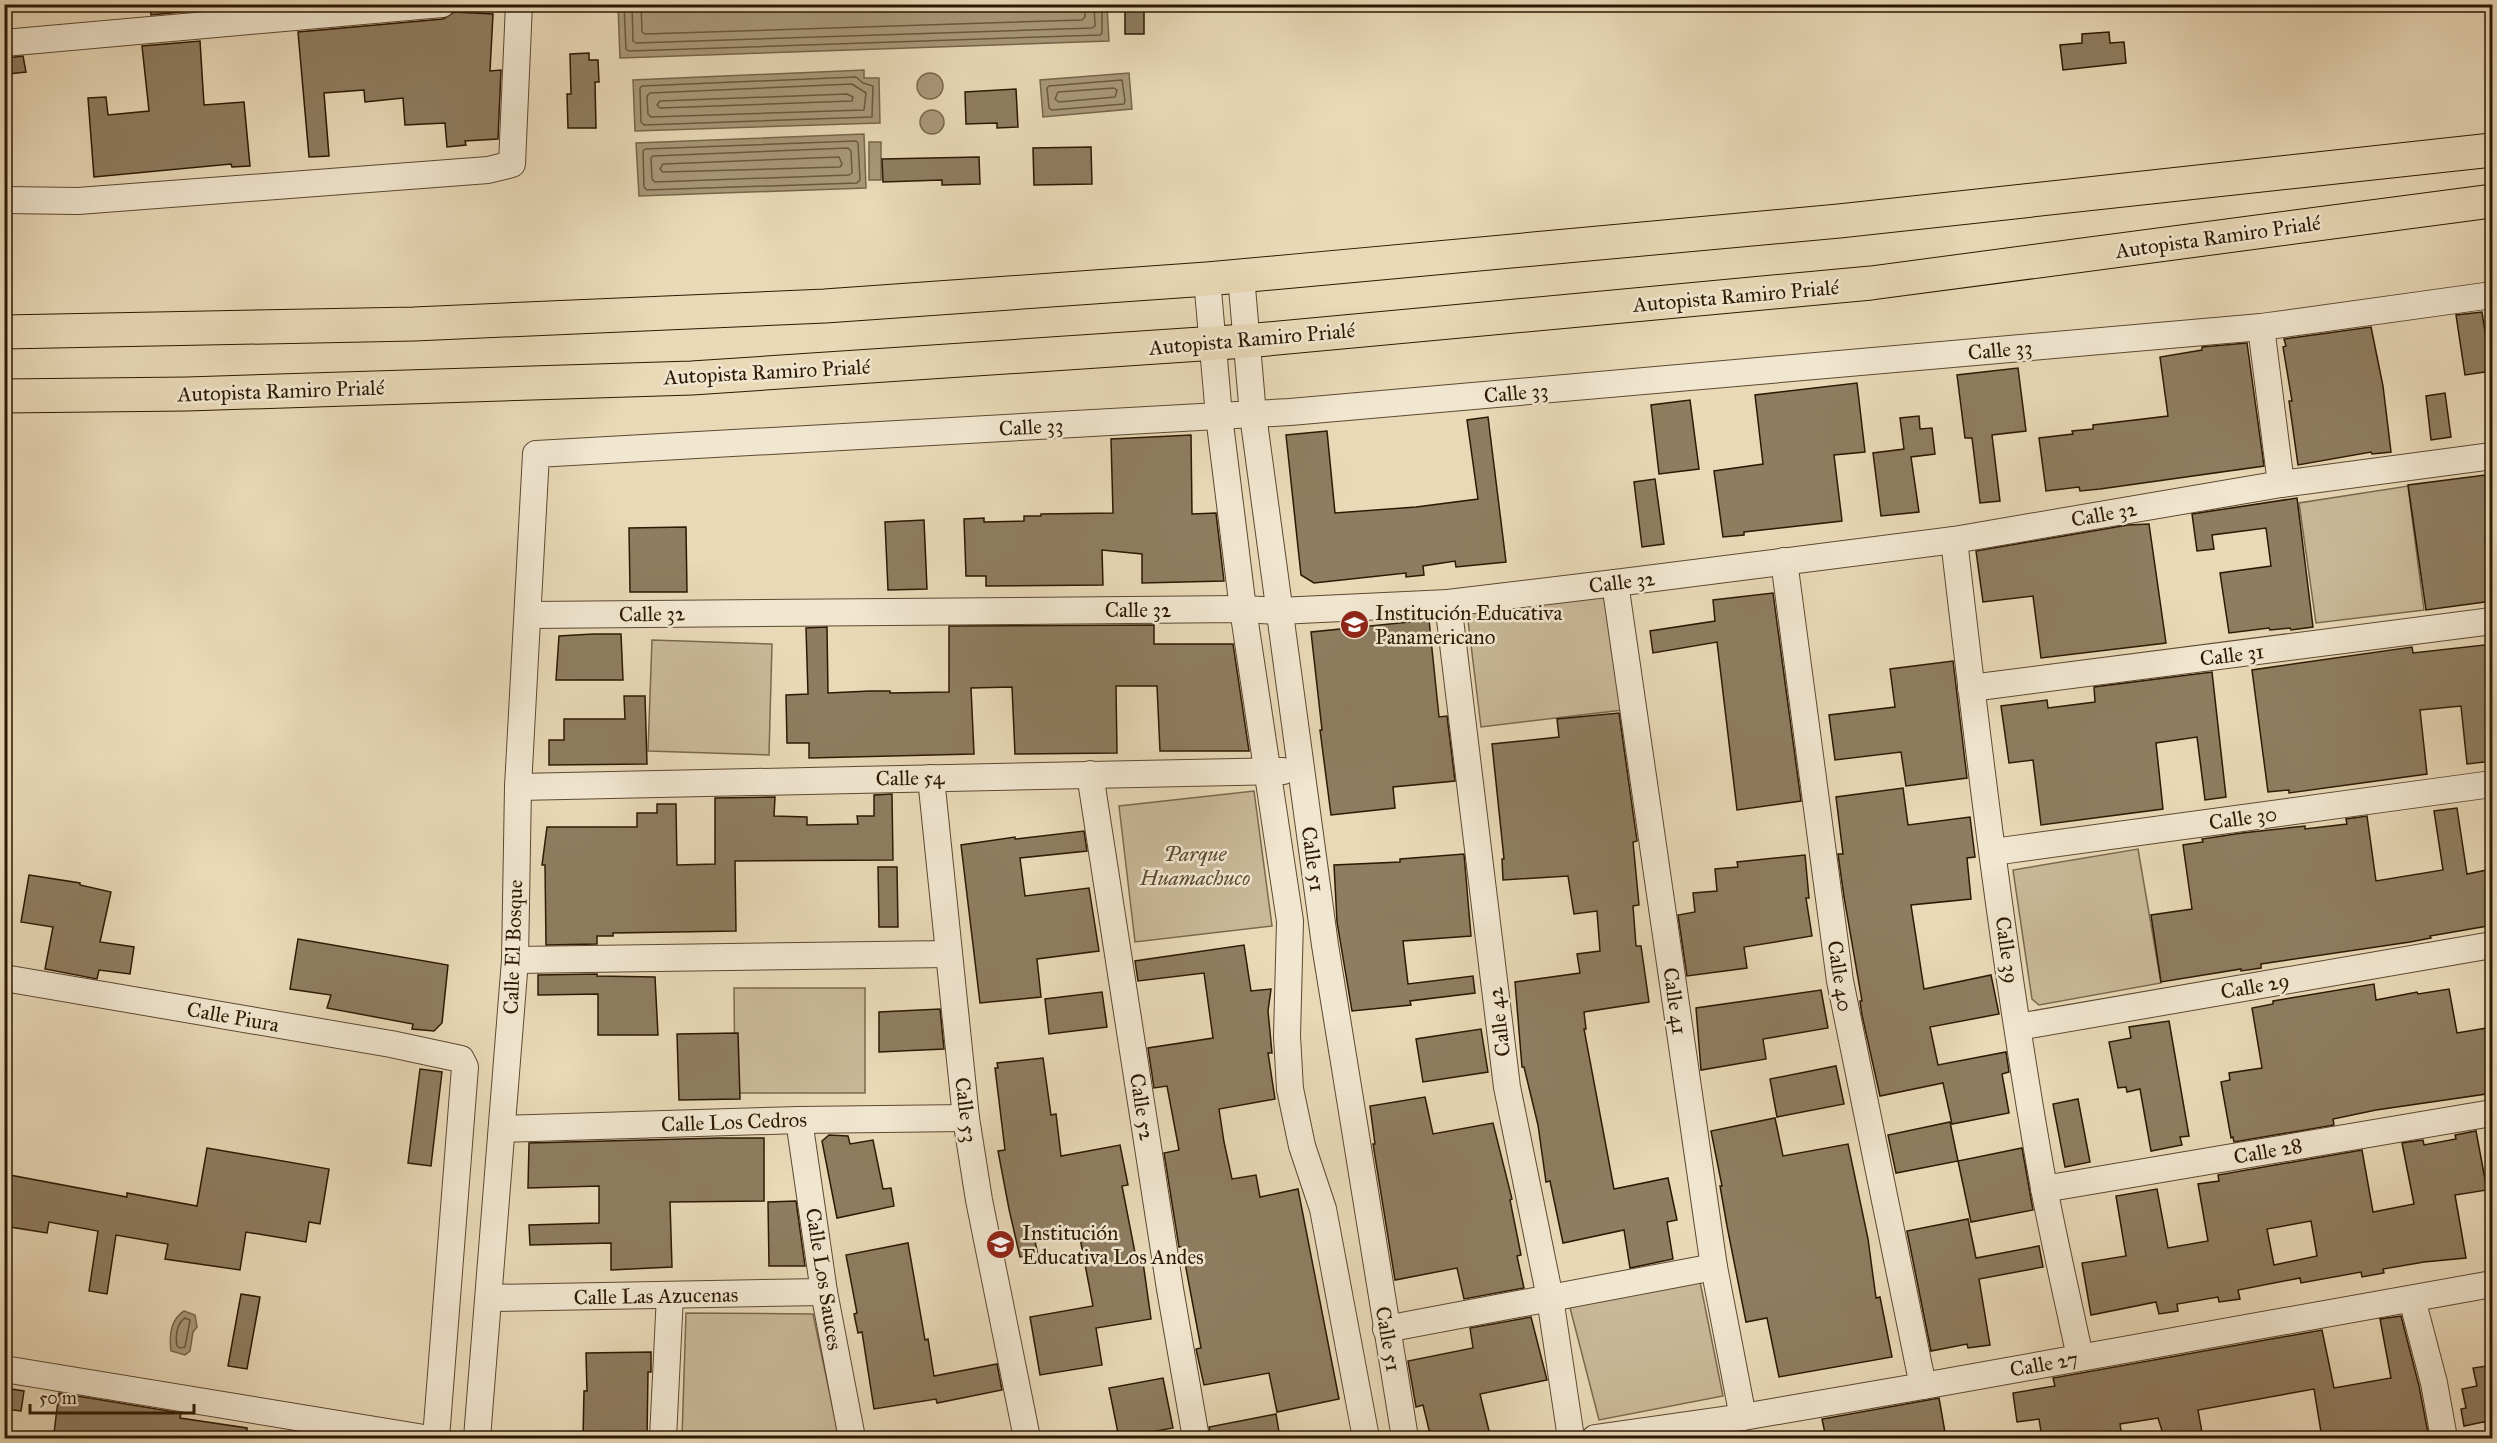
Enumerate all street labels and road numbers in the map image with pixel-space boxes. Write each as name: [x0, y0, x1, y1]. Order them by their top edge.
street label: Autopista Ramiro Prialé: [2113, 210, 2323, 264]
street label: Autopista Ramiro Prialé: [1631, 274, 1840, 318]
street label: Autopista Ramiro Prialé: [1147, 317, 1356, 361]
street label: Calle 33: [1967, 334, 2033, 366]
street label: Autopista Ramiro Prialé: [662, 354, 871, 390]
street label: Autopista Ramiro Prialé: [176, 374, 385, 408]
street label: Calle 33: [1483, 377, 1549, 409]
street label: Calle 33: [998, 412, 1064, 442]
street label: Calle 32: [2069, 495, 2140, 533]
street label: Calle 32: [1587, 565, 1657, 599]
street label: Calle 32: [1105, 597, 1172, 623]
street label: Calle 32: [619, 600, 686, 628]
street label: Calle 31: [2198, 638, 2266, 672]
street label: Calle 54: [875, 764, 946, 792]
street label: Calle 30: [2207, 800, 2279, 836]
street label: Calle 51: [1296, 825, 1330, 893]
street label: Calle El Bosque: [498, 879, 528, 1015]
street label: Calle 39: [1989, 915, 2025, 985]
street label: Calle 40: [1822, 939, 1858, 1013]
street label: Calle 41: [1657, 966, 1693, 1036]
street label: Calle 29: [2219, 967, 2291, 1005]
street label: Calle 42: [1482, 985, 1516, 1058]
street label: Calle Piura: [185, 996, 281, 1038]
street label: Calle 52: [1124, 1071, 1160, 1143]
street label: Calle 53: [949, 1076, 983, 1144]
street label: Calle Los Cedros: [661, 1106, 807, 1138]
street label: Calle 28: [2232, 1132, 2304, 1170]
street label: Calle Los Sauces: [800, 1206, 848, 1352]
street label: Calle Las Azucenas: [573, 1282, 739, 1310]
street label: Calle 51: [1369, 1304, 1407, 1374]
street label: Calle 27: [2008, 1345, 2080, 1383]

